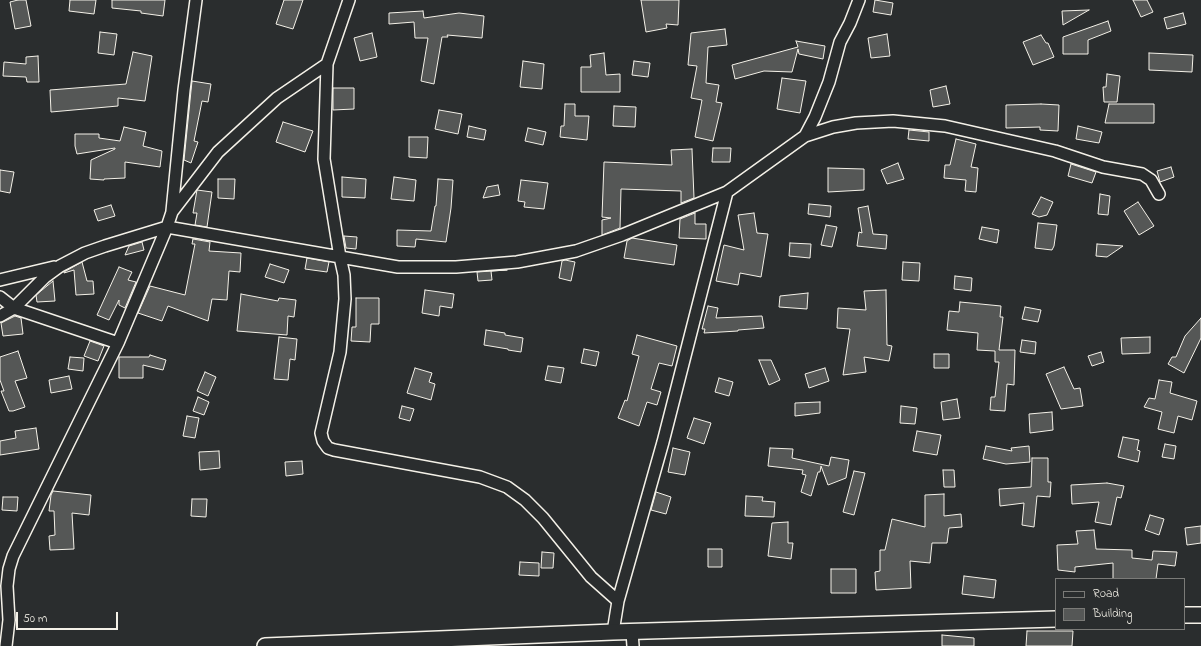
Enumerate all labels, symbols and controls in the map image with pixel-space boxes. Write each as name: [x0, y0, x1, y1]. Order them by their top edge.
legend: [1055, 578, 1185, 630]
text: Road: [1093, 585, 1119, 603]
scale bar: [18, 604, 120, 630]
text: Building: [1093, 605, 1132, 623]
text: 50 m: [23, 610, 47, 628]

